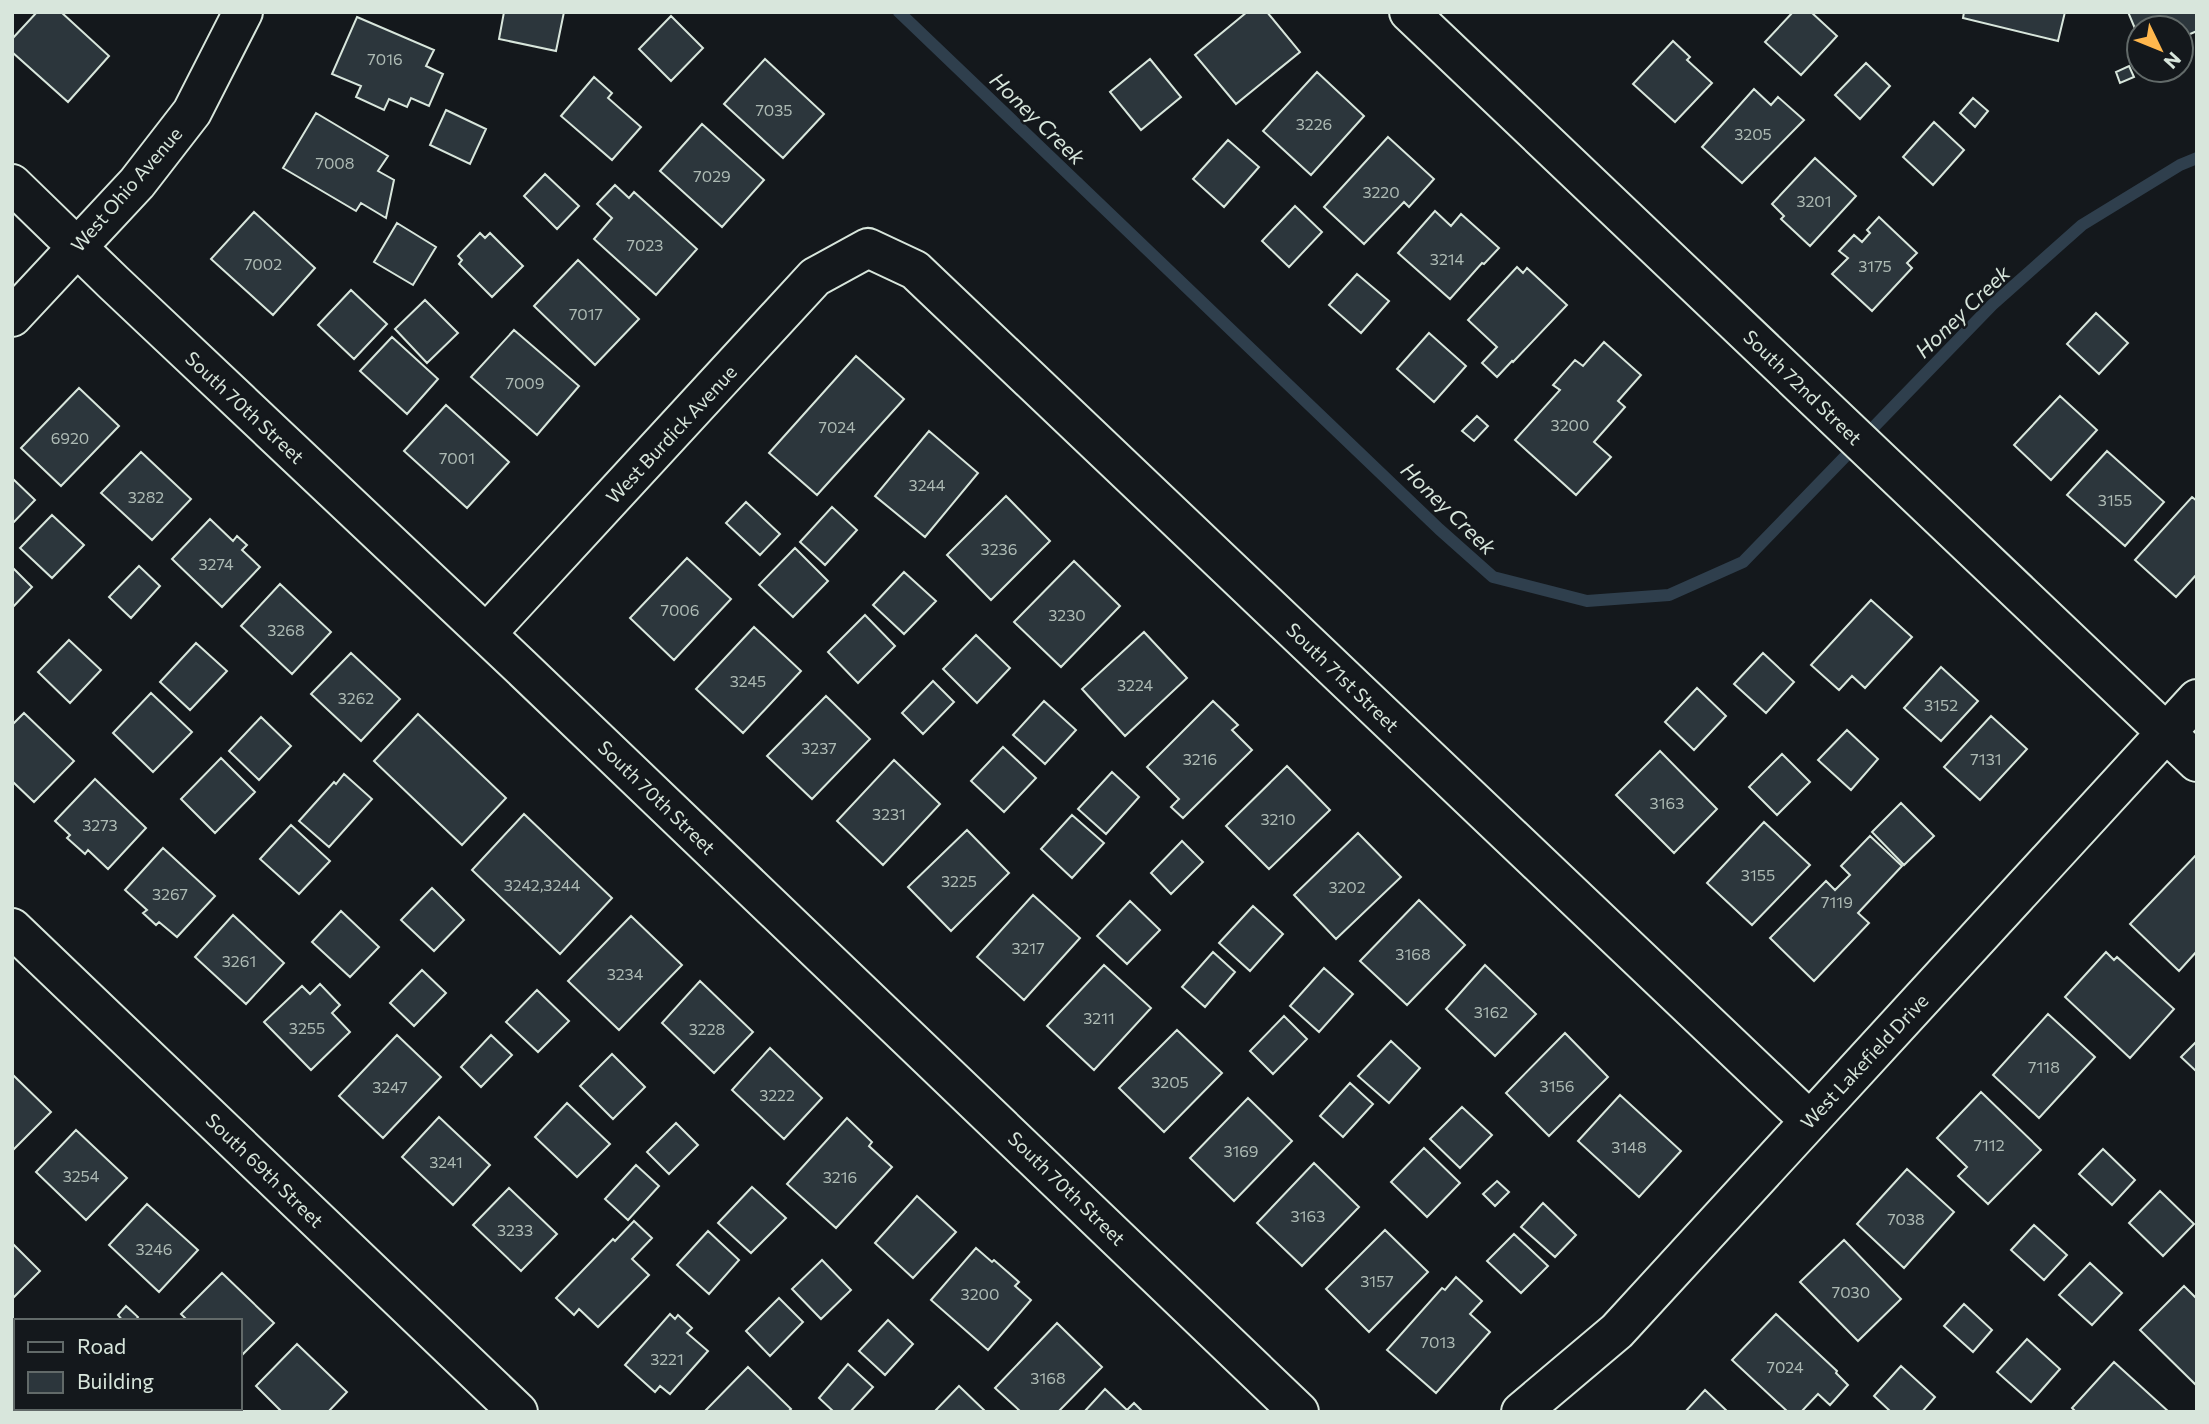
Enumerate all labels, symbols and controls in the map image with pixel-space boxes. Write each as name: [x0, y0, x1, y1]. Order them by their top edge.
north arrow: [2125, 14, 2195, 84]
text: N: [2160, 48, 2186, 74]
house number: 7016: [367, 49, 403, 68]
water label: Honey Creek: [985, 67, 1091, 170]
house number: 7035: [755, 100, 793, 119]
house number: 3226: [1296, 114, 1332, 133]
street label: West Ohio Avenue: [66, 122, 186, 256]
house number: 3205: [1734, 124, 1772, 143]
house number: 7008: [316, 153, 355, 172]
house number: 7029: [693, 166, 731, 185]
house number: 3220: [1362, 182, 1400, 201]
house number: 3201: [1796, 191, 1832, 210]
house number: 7023: [627, 235, 663, 254]
house number: 3214: [1430, 249, 1465, 268]
house number: 7002: [244, 254, 282, 273]
house number: 3175: [1858, 256, 1892, 275]
water label: Honey Creek: [1909, 259, 2015, 362]
house number: 7017: [569, 304, 603, 323]
street label: South 72nd Street: [1739, 325, 1867, 449]
street label: South 70th Street: [181, 346, 309, 468]
street label: West Burdick Avenue: [601, 360, 741, 508]
house number: 7009: [506, 373, 545, 392]
house number: 3200: [1551, 415, 1589, 434]
house number: 7024: [819, 417, 856, 436]
house number: 6920: [51, 428, 89, 447]
house number: 7001: [439, 448, 475, 467]
water label: Honey Creek: [1396, 457, 1502, 560]
house number: 3244: [909, 475, 946, 494]
house number: 3282: [128, 487, 164, 506]
house number: 3155: [2098, 490, 2132, 509]
house number: 3236: [981, 539, 1017, 558]
house number: 3274: [199, 554, 234, 573]
house number: 7006: [661, 600, 700, 619]
house number: 3230: [1048, 605, 1086, 624]
street label: South 71st Street: [1282, 618, 1404, 737]
house number: 3268: [267, 620, 305, 639]
house number: 3245: [730, 671, 766, 690]
house number: 3224: [1117, 675, 1153, 694]
house number: 3262: [338, 688, 374, 707]
house number: 3152: [1924, 695, 1958, 714]
street label: South 70th Street: [594, 735, 720, 859]
house number: 3237: [801, 738, 837, 757]
house number: 3216: [1183, 749, 1217, 768]
house number: 7131: [1970, 749, 2002, 768]
house number: 3163: [1650, 793, 1684, 812]
house number: 3231: [872, 804, 906, 823]
house number: 3210: [1260, 809, 1296, 828]
house number: 3273: [82, 815, 118, 834]
house number: 3155: [1741, 865, 1775, 884]
house number: 3225: [941, 871, 977, 890]
house number: 3242,3244: [504, 875, 581, 894]
house number: 3202: [1328, 877, 1366, 896]
house number: 3267: [152, 884, 188, 903]
house number: 7119: [1821, 892, 1853, 911]
house number: 3217: [1011, 938, 1045, 957]
house number: 3168: [1395, 944, 1431, 963]
house number: 3261: [222, 951, 256, 970]
house number: 3234: [607, 964, 644, 983]
street label: West Lakefield Drive: [1795, 989, 1933, 1133]
house number: 3162: [1474, 1002, 1508, 1021]
house number: 3211: [1083, 1008, 1115, 1027]
house number: 3255: [289, 1018, 325, 1037]
house number: 3228: [689, 1019, 725, 1038]
house number: 7118: [2028, 1057, 2060, 1076]
house number: 3205: [1151, 1072, 1189, 1091]
house number: 3156: [1540, 1076, 1574, 1095]
house number: 3247: [372, 1077, 408, 1096]
house number: 3222: [759, 1085, 795, 1104]
street label: South 69th Street: [202, 1108, 329, 1232]
street label: South 70th Street: [1004, 1126, 1130, 1250]
house number: 7112: [1974, 1135, 2005, 1154]
house number: 3148: [1611, 1137, 1647, 1156]
house number: 3169: [1223, 1141, 1259, 1160]
house number: 3241: [429, 1152, 463, 1171]
house number: 3254: [63, 1166, 100, 1185]
house number: 3216: [823, 1167, 857, 1186]
house number: 3163: [1291, 1206, 1325, 1225]
house number: 7038: [1887, 1209, 1925, 1228]
house number: 3233: [497, 1220, 533, 1239]
house number: 3246: [136, 1239, 173, 1258]
house number: 3157: [1360, 1271, 1394, 1290]
house number: 7030: [1832, 1282, 1870, 1301]
house number: 3200: [961, 1284, 999, 1303]
legend: [14, 1319, 242, 1410]
house number: 7013: [1421, 1332, 1455, 1351]
text: Road: [77, 1333, 126, 1358]
house number: 3221: [650, 1349, 684, 1368]
house number: 7024: [1767, 1357, 1804, 1376]
text: Building: [77, 1368, 154, 1393]
house number: 3168: [1030, 1368, 1066, 1387]

